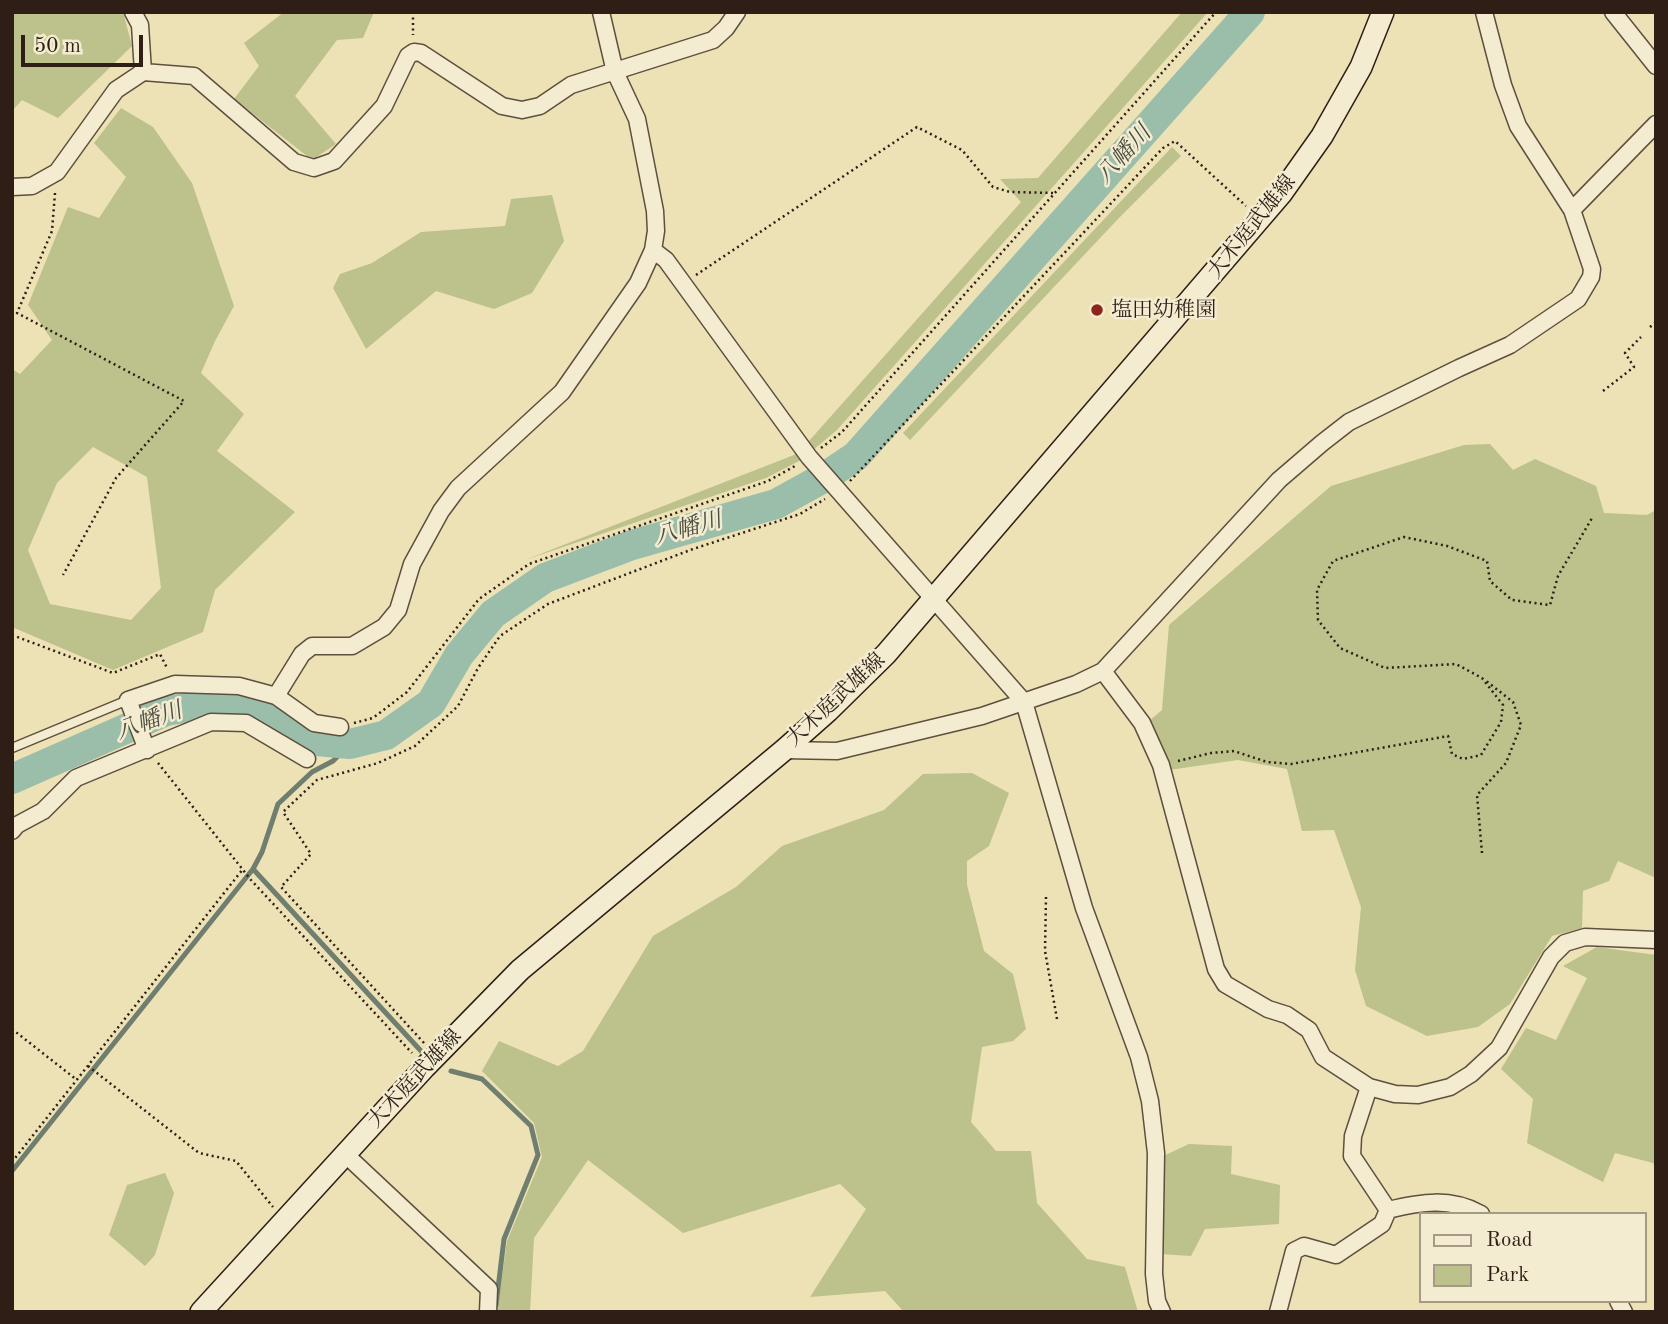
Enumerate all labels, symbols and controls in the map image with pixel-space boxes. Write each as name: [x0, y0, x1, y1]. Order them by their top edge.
scale bar: [24, 21, 147, 65]
text: 50 m: [34, 36, 81, 57]
water label: 八幡川: [1091, 120, 1157, 190]
street label: 大木庭武雄線: [1203, 170, 1301, 284]
place label: 塩田幼稚園: [1111, 297, 1216, 323]
marker: 塩田幼稚園: [1089, 302, 1105, 318]
water label: 八幡川: [651, 506, 725, 552]
street label: 大木庭武雄線: [781, 648, 891, 752]
water label: 八幡川: [112, 697, 186, 747]
street label: 大木庭武雄線: [363, 1024, 467, 1134]
legend: [1420, 1212, 1647, 1303]
text: Road: [1486, 1230, 1533, 1251]
text: Park: [1486, 1265, 1529, 1286]

